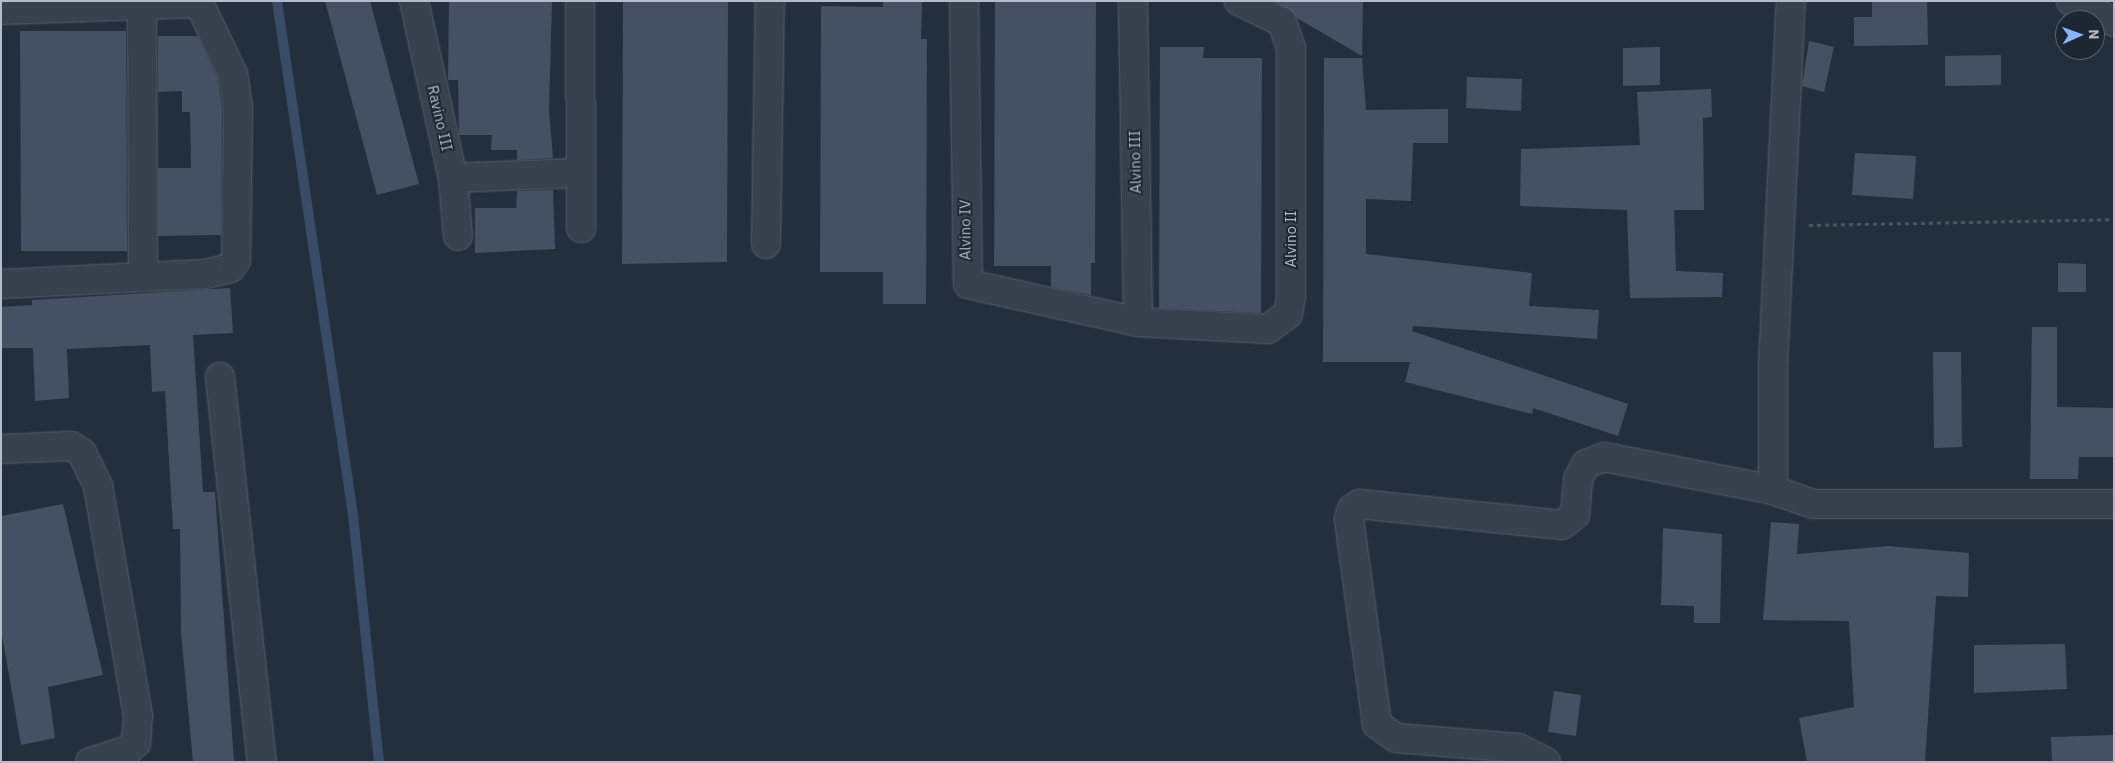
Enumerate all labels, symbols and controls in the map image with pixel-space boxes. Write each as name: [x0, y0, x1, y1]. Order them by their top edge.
north arrow: [2055, 10, 2105, 60]
text: N: [2085, 29, 2103, 40]
street label: Ravino III: [424, 83, 456, 153]
street label: Alvino III: [1125, 130, 1145, 194]
street label: Alvino IV: [956, 200, 974, 260]
street label: Alvino II: [1282, 210, 1300, 268]

